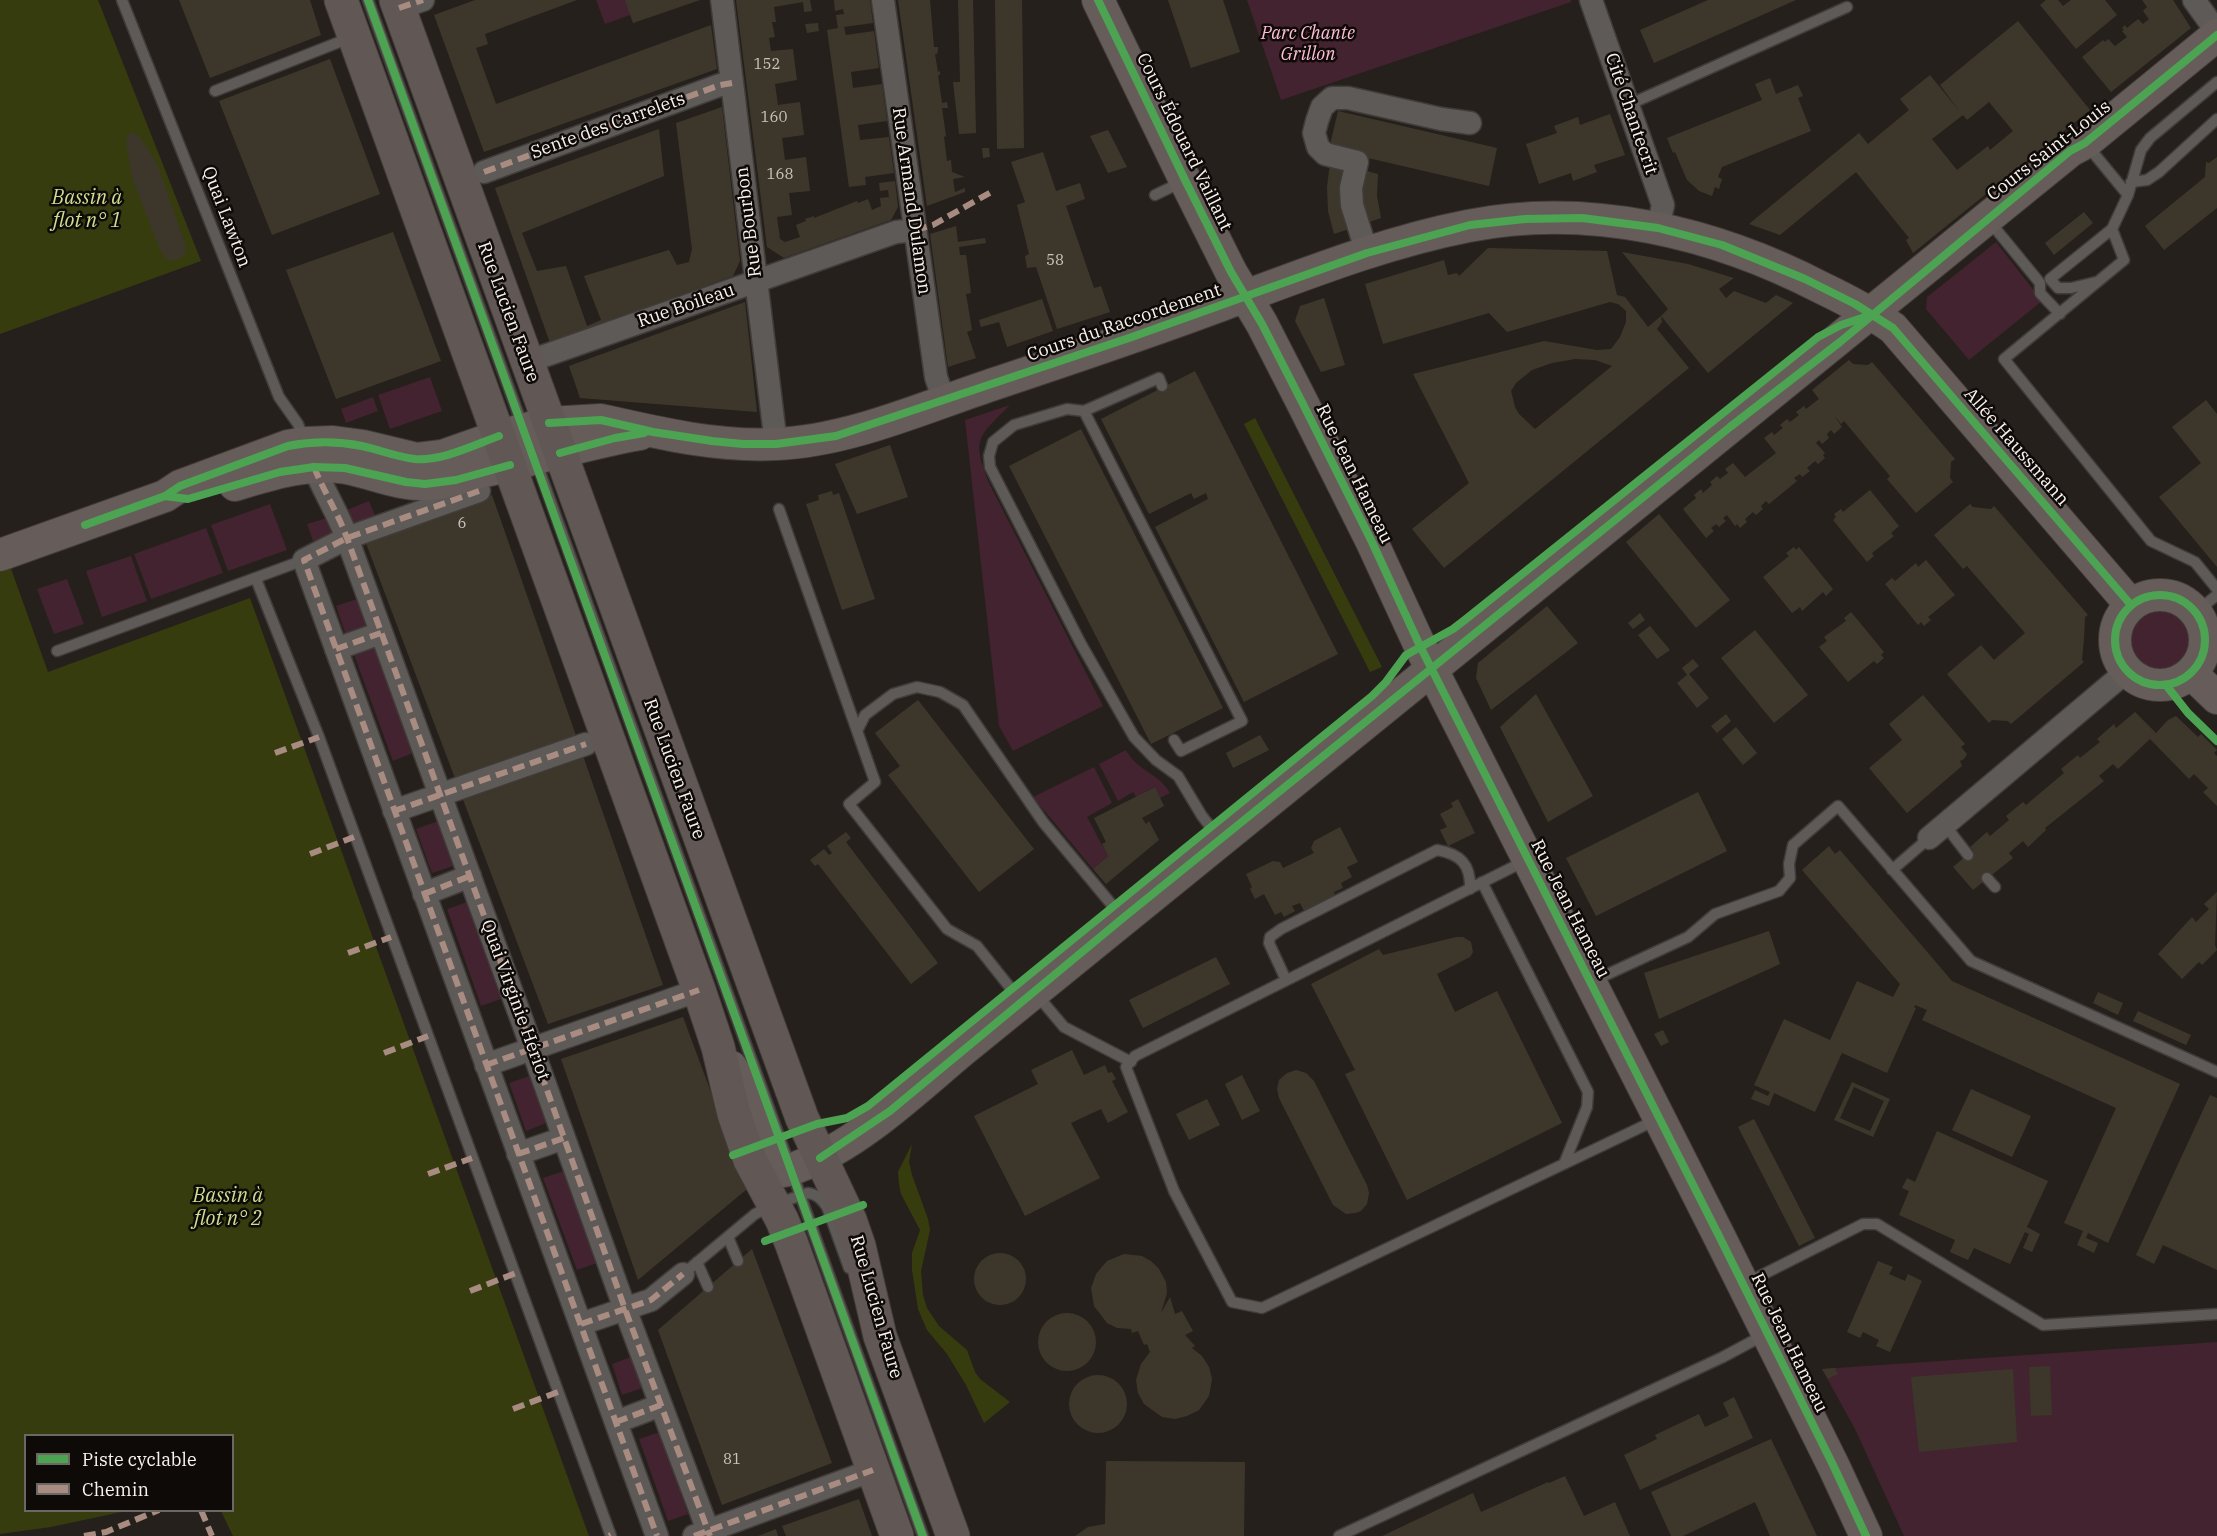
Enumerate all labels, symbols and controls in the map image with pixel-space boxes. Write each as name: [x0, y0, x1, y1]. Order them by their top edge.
park label: Parc Chante Grillon: [1261, 23, 1355, 66]
street label: Cours Édouard Vaillant: [1132, 50, 1236, 234]
street label: Cité Chantecrit: [1600, 50, 1662, 178]
house number: 152: [754, 56, 780, 74]
street label: Sente des Carrelets: [528, 88, 688, 164]
street label: Cours Saint-Louis: [1983, 96, 2115, 206]
street label: Rue Armand Dulamon: [887, 106, 935, 296]
house number: 160: [761, 109, 787, 127]
street label: Quai Lawton: [197, 164, 255, 270]
street label: Rue Bourbon: [732, 166, 766, 278]
house number: 168: [767, 166, 793, 184]
water label: Bassin à flot n° 1: [52, 186, 122, 233]
street label: Rue Lucien Faure: [473, 239, 543, 385]
house number: 58: [1046, 252, 1064, 270]
street label: Rue Boileau: [635, 279, 737, 333]
street label: Cours du Raccordement: [1024, 280, 1224, 366]
street label: Allée Haussmann: [1959, 384, 2073, 510]
street label: Rue Jean Hameau: [1311, 401, 1397, 547]
house number: 6: [458, 515, 466, 533]
street label: Rue Lucien Faure: [639, 696, 709, 842]
street label: Rue Jean Hameau: [1526, 836, 1614, 982]
street label: Quai Virginie Hériot: [476, 917, 554, 1083]
water label: Bassin à flot n° 2: [193, 1184, 263, 1231]
street label: Rue Lucien Faure: [845, 1233, 907, 1381]
street label: Rue Jean Hameau: [1746, 1270, 1832, 1416]
legend: [24, 1434, 234, 1512]
text: Piste cyclable: [82, 1448, 197, 1471]
house number: 81: [723, 1451, 741, 1469]
text: Chemin: [82, 1478, 149, 1501]

